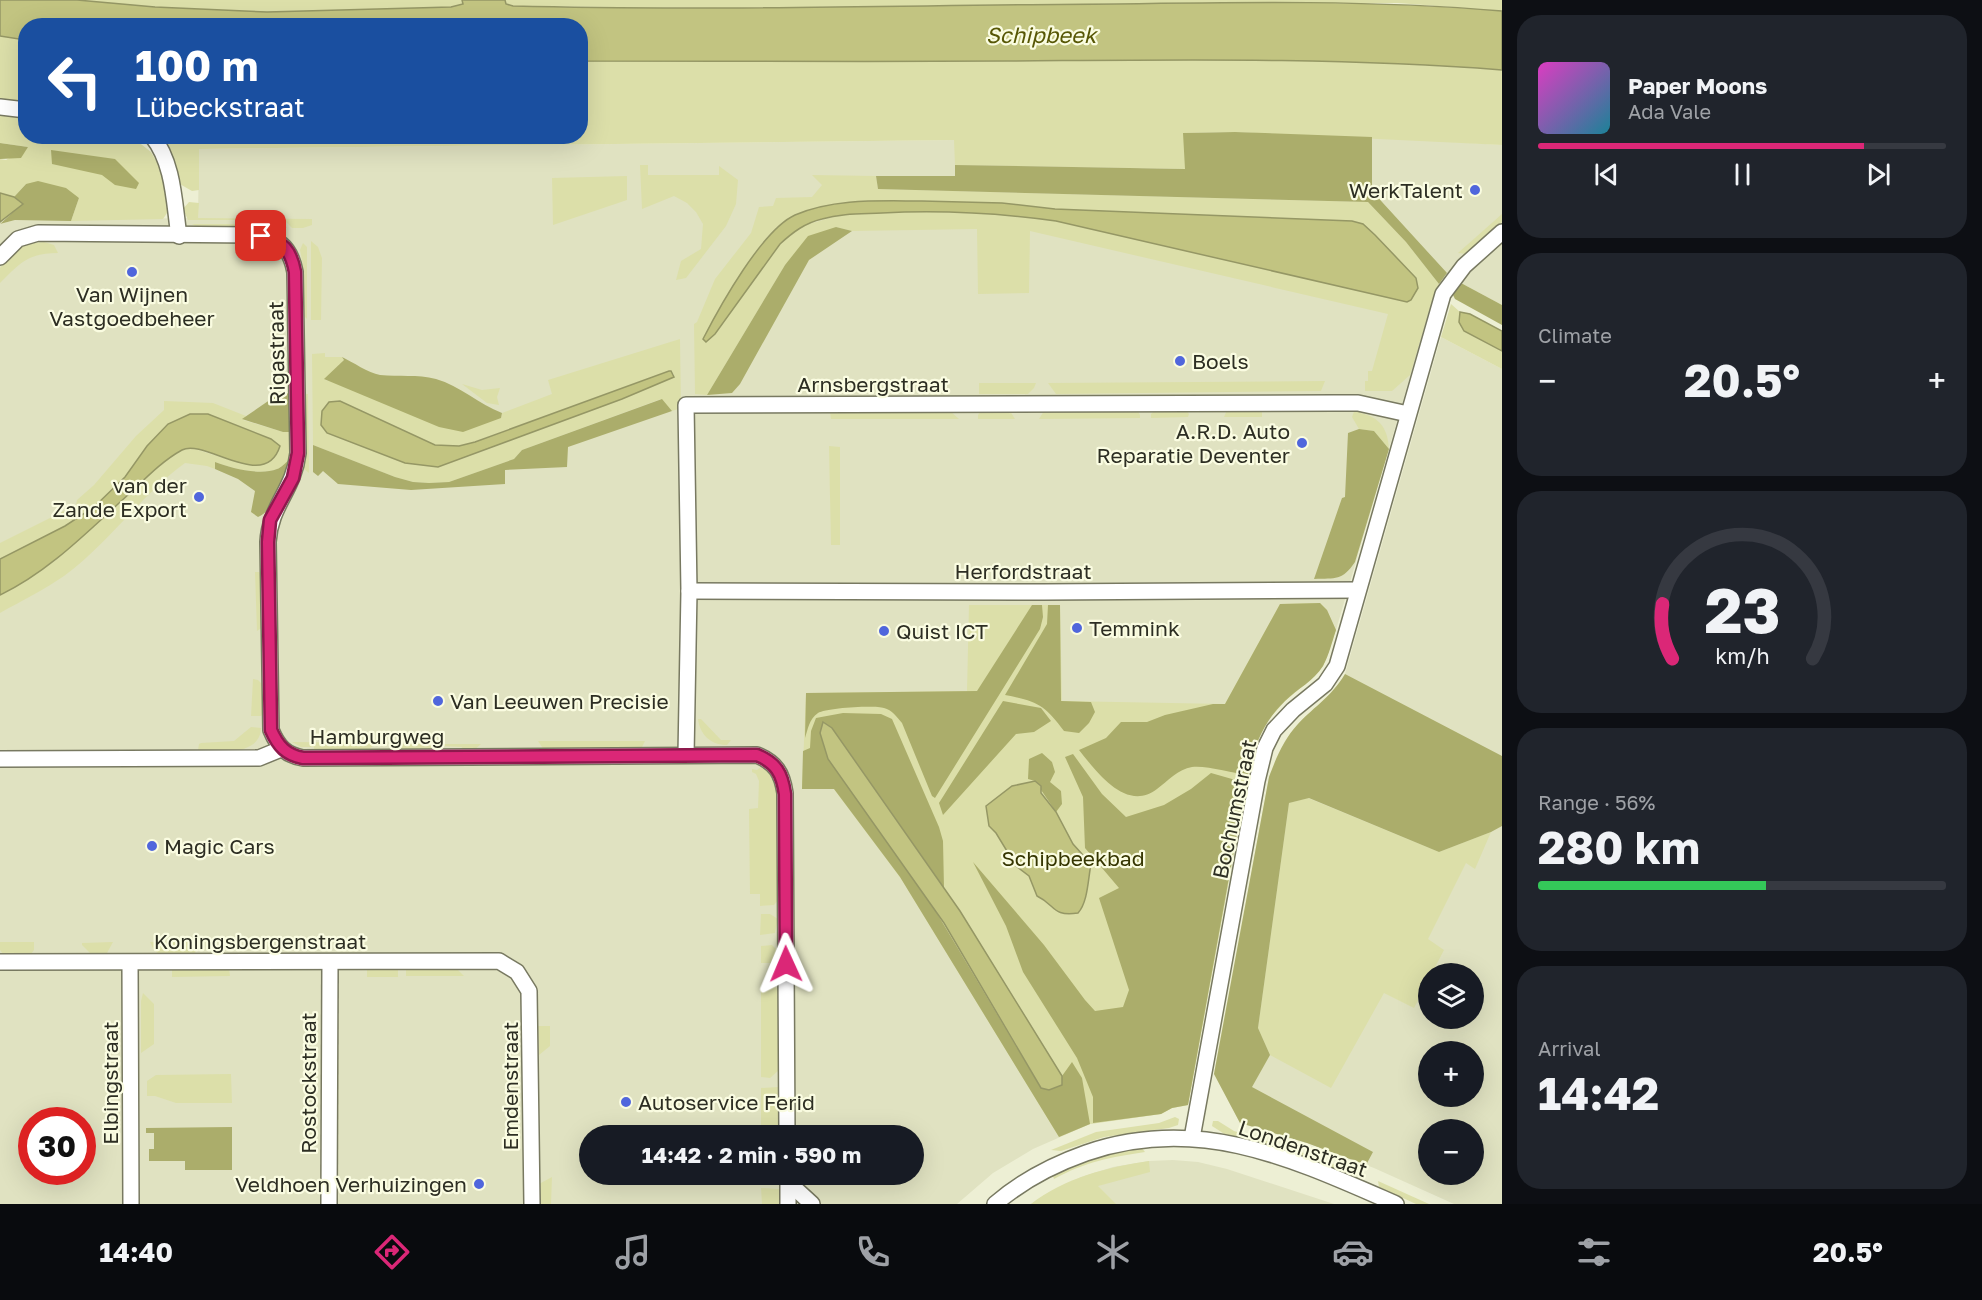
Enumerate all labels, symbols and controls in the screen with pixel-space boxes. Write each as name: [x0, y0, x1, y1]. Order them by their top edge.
water label: Schipbeek: [986, 21, 1099, 48]
text: 100 m: [135, 40, 258, 90]
icon: left: [36, 42, 114, 120]
text: Paper Moons: [1628, 72, 1767, 99]
text: Lübeckstraat: [135, 91, 305, 123]
text: Ada Vale: [1628, 99, 1711, 123]
icon: previous: [1590, 158, 1623, 191]
icon: pause: [1726, 158, 1759, 191]
icon: next: [1862, 158, 1895, 191]
place label: WerkTalent: [1349, 177, 1463, 203]
marker: WerkTalent: [1468, 183, 1482, 197]
pin: [235, 210, 286, 261]
icon: arrive: [244, 219, 277, 252]
marker: Van Wijnen Vastgoedbeheer: [125, 265, 139, 279]
place label: Van Wijnen Vastgoedbeheer: [49, 281, 215, 331]
street label: Rigastraat: [262, 301, 290, 405]
text: Climate: [1538, 323, 1612, 347]
place label: Boels: [1192, 348, 1249, 374]
text: 20.5°: [1684, 353, 1800, 407]
marker: Boels: [1173, 354, 1187, 368]
text: −: [1538, 361, 1556, 400]
text: +: [1928, 361, 1946, 400]
street label: Arnsbergstraat: [797, 371, 949, 397]
place label: A.R.D. Auto Reparatie Deventer: [1096, 418, 1290, 468]
marker: A.R.D. Auto Reparatie Deventer: [1295, 436, 1309, 450]
place label: van der Zande Export: [52, 472, 187, 522]
marker: van der Zande Export: [192, 490, 206, 504]
street label: Herfordstraat: [954, 558, 1092, 584]
text: 23: [1704, 572, 1780, 647]
place label: Temmink: [1089, 615, 1180, 641]
place label: Quist ICT: [896, 618, 988, 644]
marker: Temmink: [1070, 621, 1084, 635]
marker: Quist ICT: [877, 624, 891, 638]
text: km/h: [1715, 643, 1769, 669]
place label: Van Leeuwen Precisie: [450, 688, 669, 714]
marker: Van Leeuwen Precisie: [431, 694, 445, 708]
street label: Hamburgweg: [310, 723, 444, 749]
street label: Bochumstraat: [1207, 737, 1261, 881]
text: Range · 56%: [1538, 790, 1655, 814]
text: 280 km: [1538, 820, 1700, 874]
place label: Magic Cars: [164, 833, 275, 859]
marker: Magic Cars: [145, 839, 159, 853]
park label: Schipbeekbad: [1001, 845, 1145, 871]
street label: Koningsbergenstraat: [154, 928, 366, 954]
position arrow: [754, 932, 818, 996]
map controls: [1418, 963, 1484, 1185]
button: layers: [1418, 963, 1484, 1029]
street label: Rostockstraat: [295, 1012, 321, 1154]
street label: Elbingstraat: [97, 1021, 123, 1145]
street label: Emdenstraat: [497, 1022, 523, 1150]
text: Arrival: [1538, 1036, 1601, 1060]
button: +: [1418, 1041, 1484, 1107]
text: 14:42: [1538, 1066, 1659, 1120]
place label: Autoservice Ferid: [638, 1089, 815, 1115]
marker: Autoservice Ferid: [619, 1095, 633, 1109]
speed limit sign: 30: [18, 1107, 96, 1185]
street label: Londenstraat: [1235, 1114, 1371, 1182]
button: −: [1418, 1119, 1484, 1185]
text: 14:42 · 2 min · 590 m: [642, 1141, 861, 1168]
place label: Veldhoen Verhuizingen: [235, 1171, 467, 1197]
marker: Veldhoen Verhuizingen: [472, 1177, 486, 1191]
icon: directions: [371, 1231, 413, 1273]
icon: music: [612, 1231, 654, 1273]
icon: phone: [852, 1231, 894, 1273]
icon: climate: [1092, 1231, 1134, 1273]
icon: car: [1332, 1231, 1374, 1273]
icon: filters: [1573, 1231, 1615, 1273]
text: 14:40: [99, 1236, 173, 1268]
text: 20.5°: [1813, 1236, 1883, 1268]

